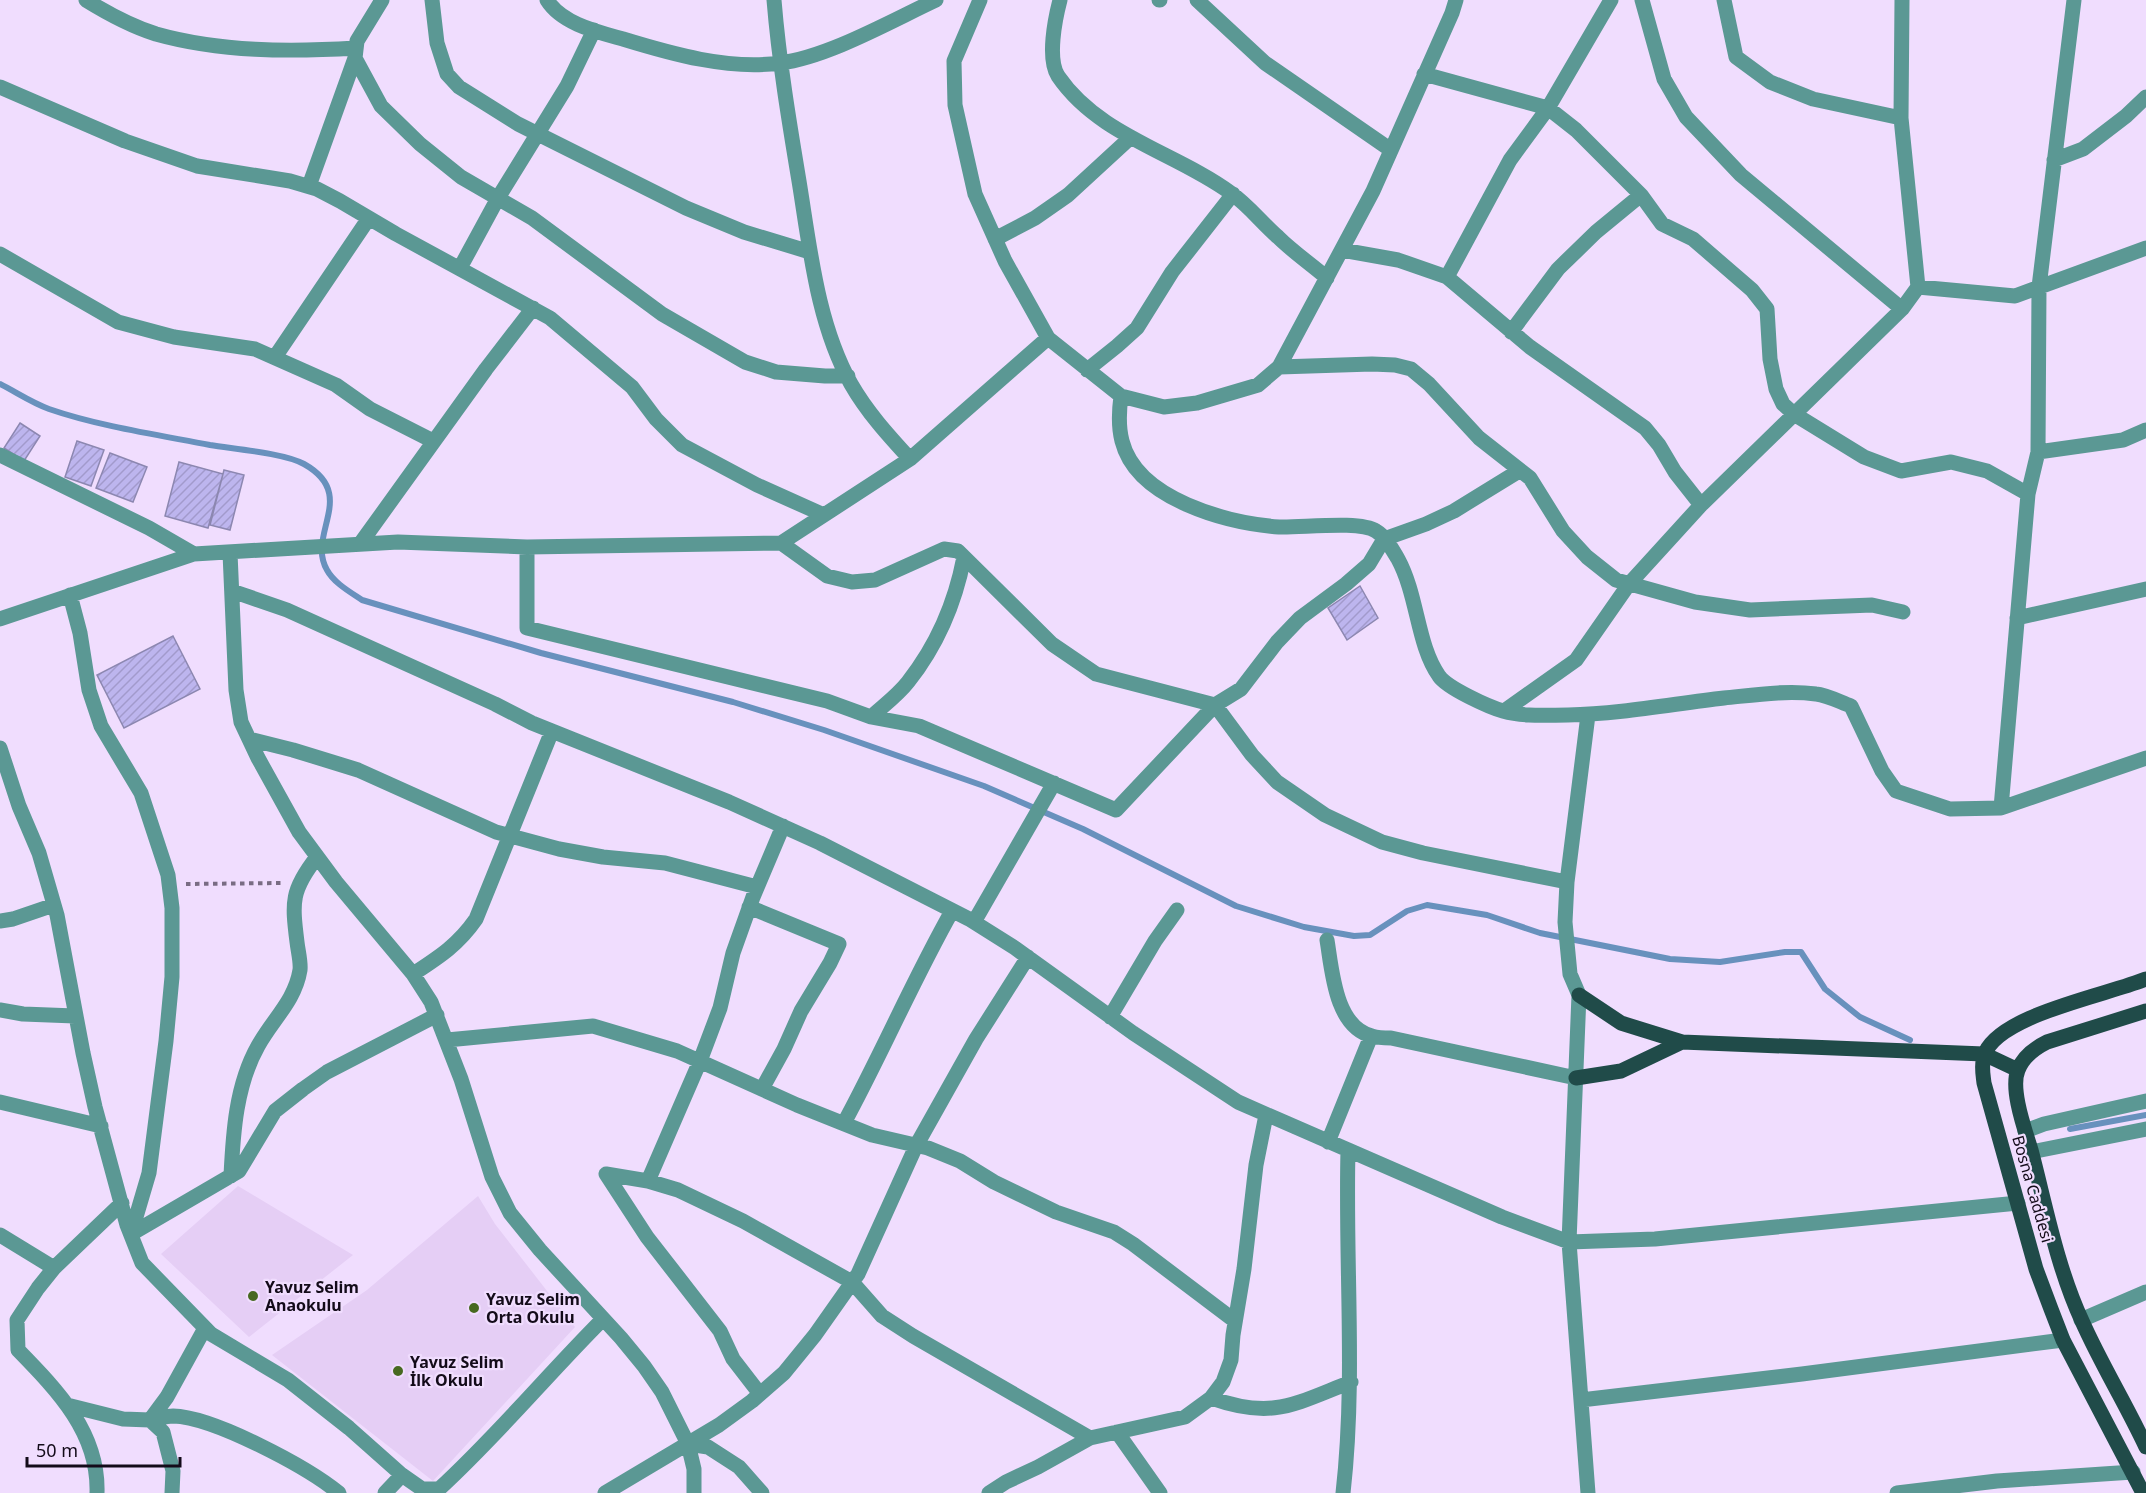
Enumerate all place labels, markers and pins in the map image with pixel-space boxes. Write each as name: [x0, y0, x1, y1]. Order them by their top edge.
place label: Yavuz Selim Anaokulu: [265, 1276, 359, 1316]
place label: Yavuz Selim Orta Okulu: [486, 1288, 580, 1328]
marker: Yavuz Selim Anaokulu: [246, 1289, 260, 1303]
marker: Yavuz Selim Orta Okulu: [467, 1301, 481, 1315]
place label: Yavuz Selim İlk Okulu: [410, 1351, 504, 1391]
marker: Yavuz Selim İlk Okulu: [391, 1364, 405, 1378]

